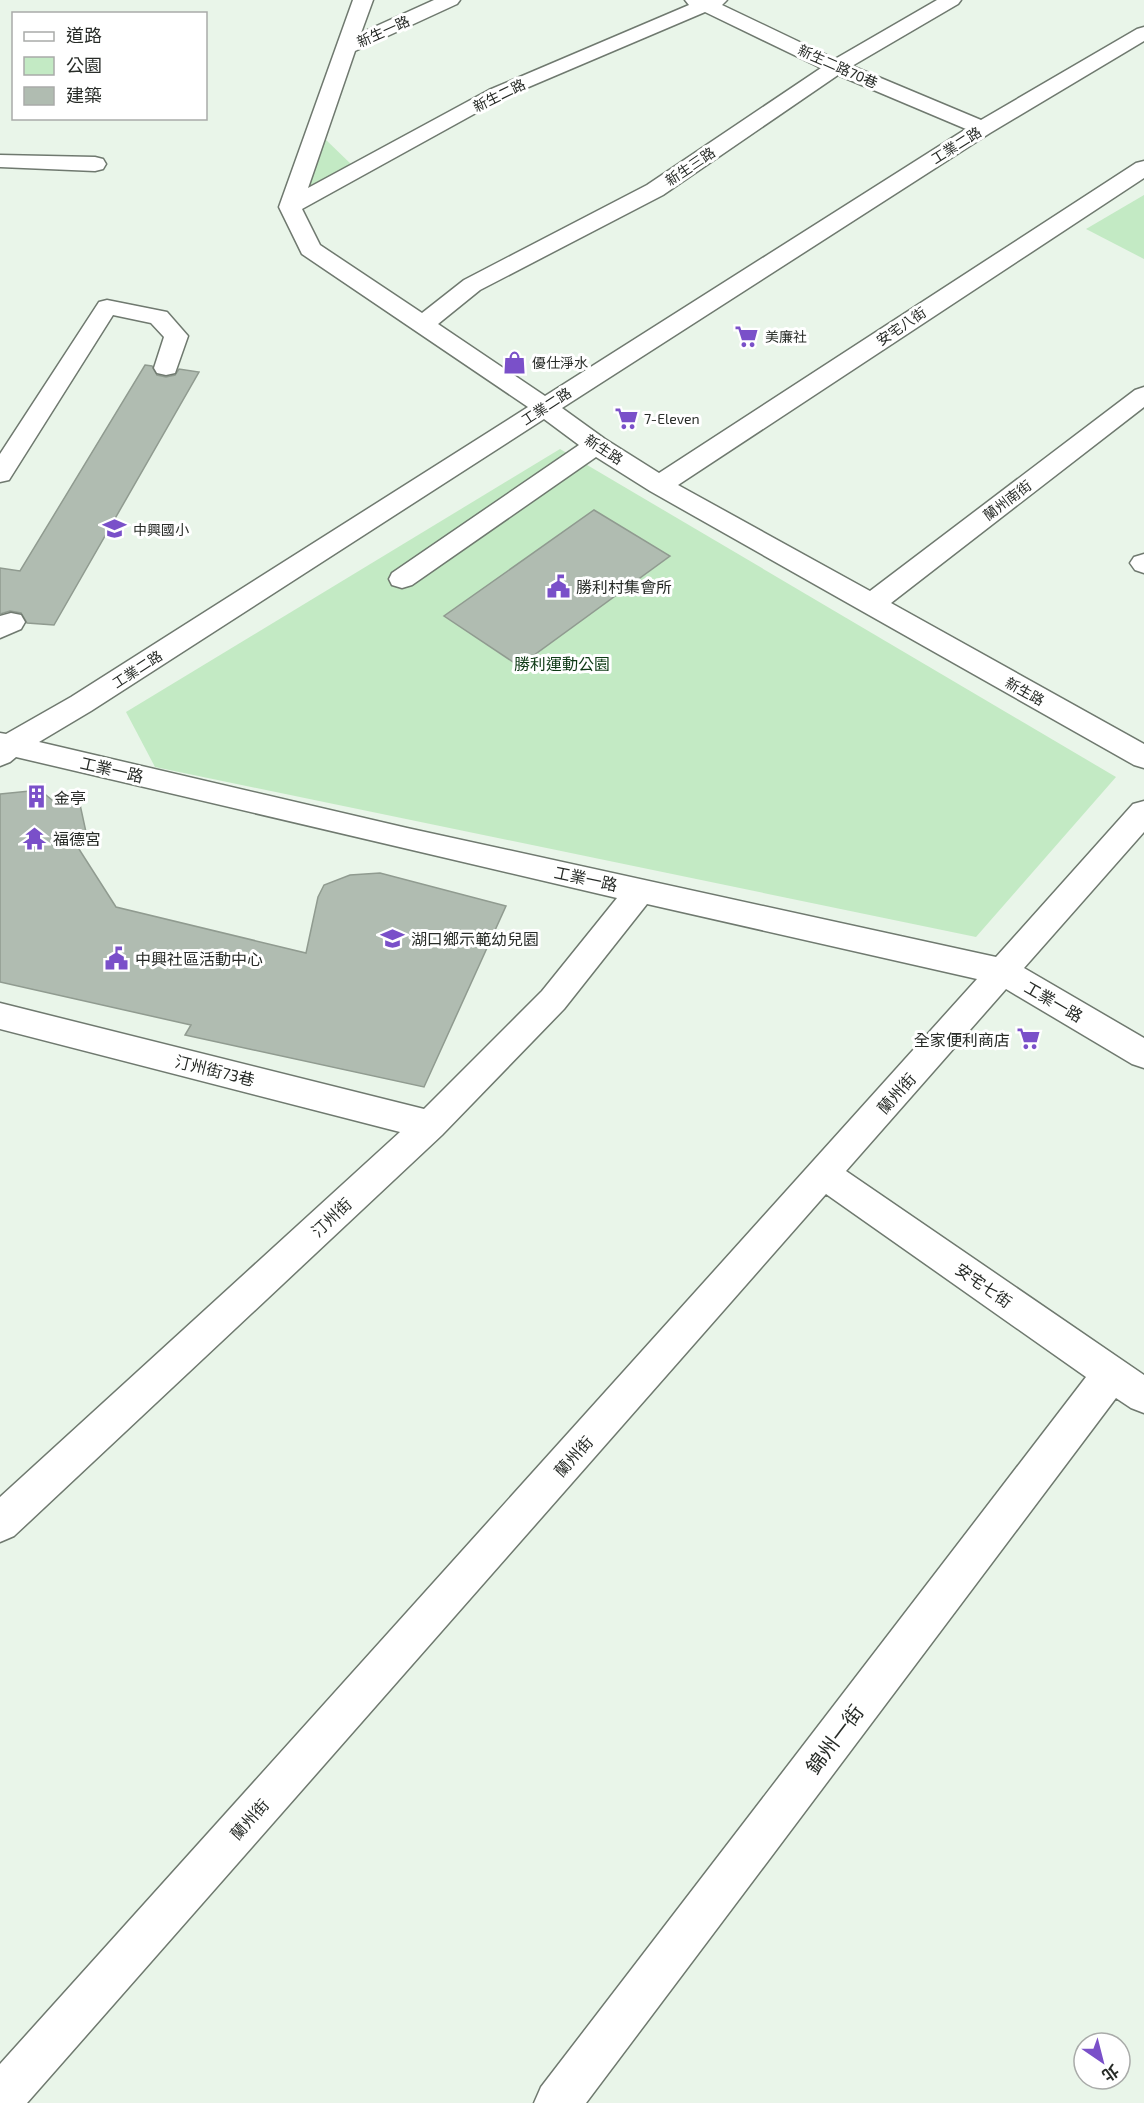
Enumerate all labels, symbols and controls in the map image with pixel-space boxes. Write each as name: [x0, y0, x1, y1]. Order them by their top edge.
legend: [12, 12, 207, 120]
street label: 新生一路: [354, 12, 412, 50]
text: 道路: [66, 24, 102, 46]
street label: 新生二路70巷: [795, 41, 881, 91]
text: 公園: [66, 54, 102, 76]
street label: 新生二路: [470, 75, 528, 115]
text: 建築: [66, 84, 102, 106]
street label: 工業二路: [928, 123, 984, 167]
street label: 新生三路: [662, 143, 718, 189]
street label: 安宅八街: [873, 303, 929, 349]
supermarket icon: 美廉社: [734, 323, 760, 349]
place label: 美廉社: [765, 328, 807, 345]
shop icon: 優仕淨水: [501, 349, 527, 375]
place label: 優仕淨水: [532, 354, 588, 371]
street label: 工業二路: [518, 384, 574, 428]
supermarket icon: 7-Eleven: [613, 405, 639, 431]
place label: 7-Eleven: [644, 410, 700, 427]
street label: 新生路: [582, 430, 626, 468]
street label: 蘭州南街: [980, 476, 1034, 524]
school or university icon: 中興國小: [102, 516, 128, 542]
place label: 中興國小: [133, 521, 189, 538]
public building icon: 勝利村集會所: [545, 573, 571, 599]
place label: 勝利村集會所: [576, 577, 672, 596]
street label: 工業二路: [109, 647, 165, 691]
park label: 勝利運動公園: [514, 654, 610, 673]
street label: 新生路: [1003, 673, 1047, 709]
street label: 工業一路: [79, 753, 145, 785]
building icon: 金亭: [23, 784, 49, 810]
place label: 金亭: [54, 788, 86, 807]
temple icon: 福德宮: [22, 825, 48, 851]
place label: 福德宮: [53, 829, 101, 848]
street label: 工業一路: [553, 862, 619, 894]
school or university icon: 湖口鄉示範幼兒園: [380, 925, 406, 951]
place label: 湖口鄉示範幼兒園: [411, 929, 539, 948]
public building icon: 中興社區活動中心: [104, 945, 130, 971]
place label: 中興社區活動中心: [135, 949, 263, 968]
street label: 工業一路: [1022, 977, 1086, 1025]
supermarket icon: 全家便利商店: [1015, 1026, 1041, 1052]
place label: 全家便利商店: [914, 1030, 1010, 1049]
street label: 汀州街73巷: [173, 1051, 257, 1089]
street label: 蘭州街: [873, 1069, 919, 1117]
street label: 汀州街: [307, 1194, 355, 1240]
street label: 安宅七街: [952, 1259, 1016, 1311]
street label: 蘭州街: [550, 1432, 596, 1480]
street label: 錦州一街: [800, 1700, 868, 1778]
street label: 蘭州街: [226, 1795, 272, 1843]
north arrow: [1072, 2031, 1132, 2091]
text: 北: [1099, 2061, 1123, 2086]

